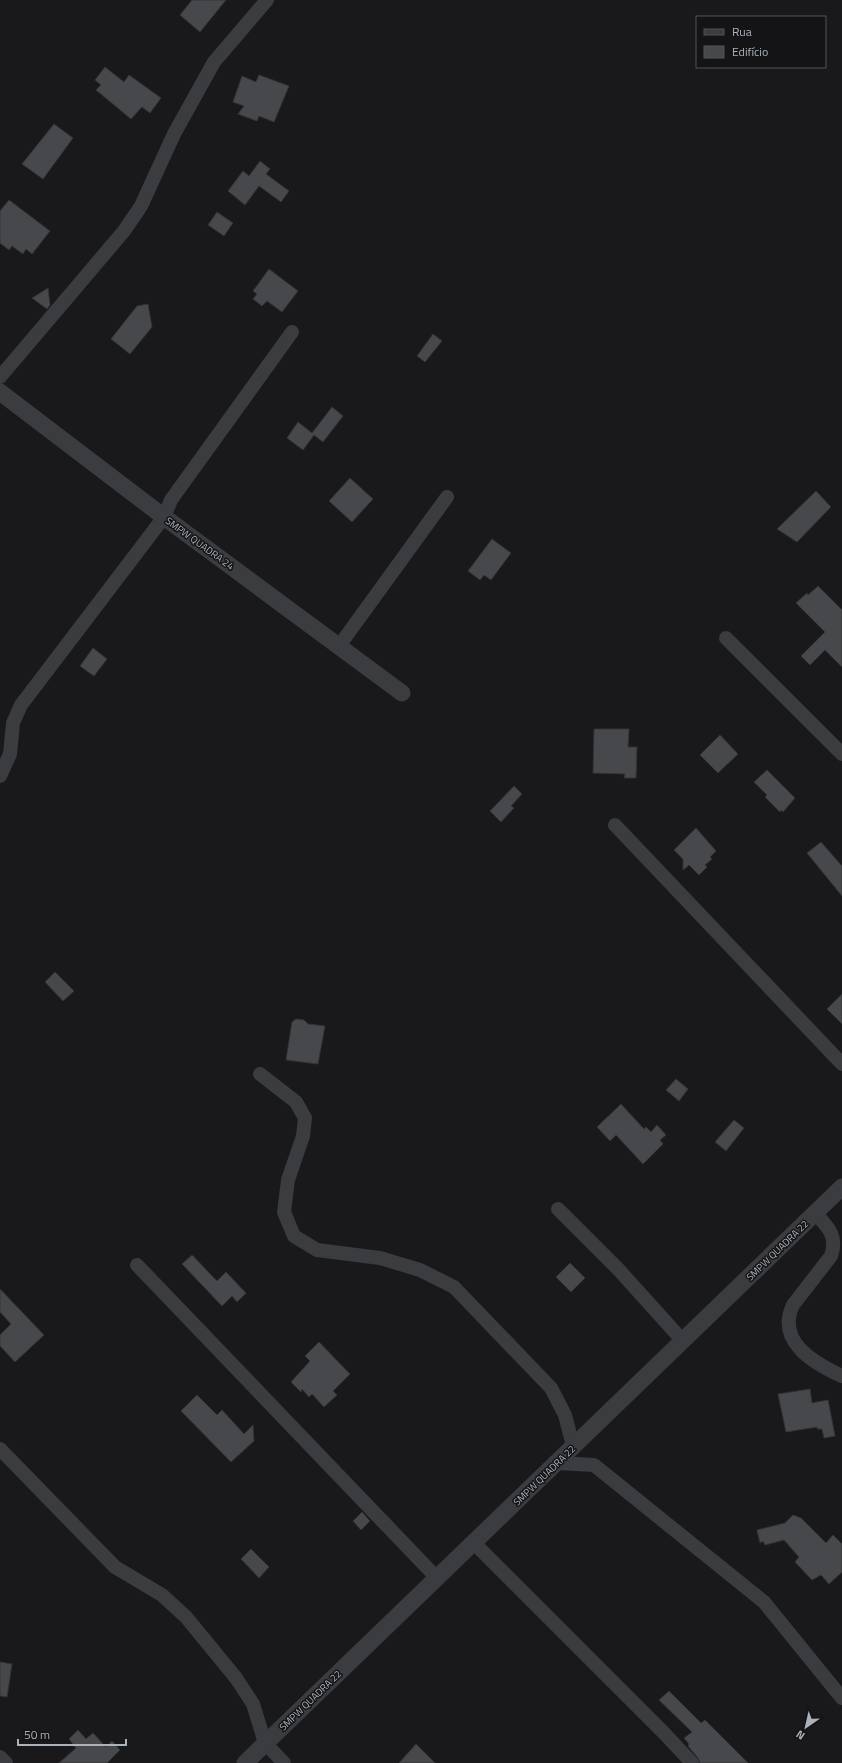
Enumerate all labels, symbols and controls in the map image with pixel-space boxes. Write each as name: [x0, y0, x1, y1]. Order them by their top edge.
legend: [696, 16, 826, 68]
text: Rua: [732, 22, 752, 41]
text: Edifício: [732, 42, 768, 61]
street label: SMPW QUADRA 24: [162, 513, 237, 574]
street label: SMPW QUADRA 22: [743, 1217, 812, 1284]
street label: SMPW QUADRA 22: [510, 1442, 579, 1509]
street label: SMPW QUADRA 22: [276, 1667, 345, 1734]
north arrow: [786, 1707, 826, 1747]
scale bar: [18, 1721, 126, 1747]
text: 50 m: [24, 1725, 50, 1744]
text: N: [793, 1727, 808, 1744]

